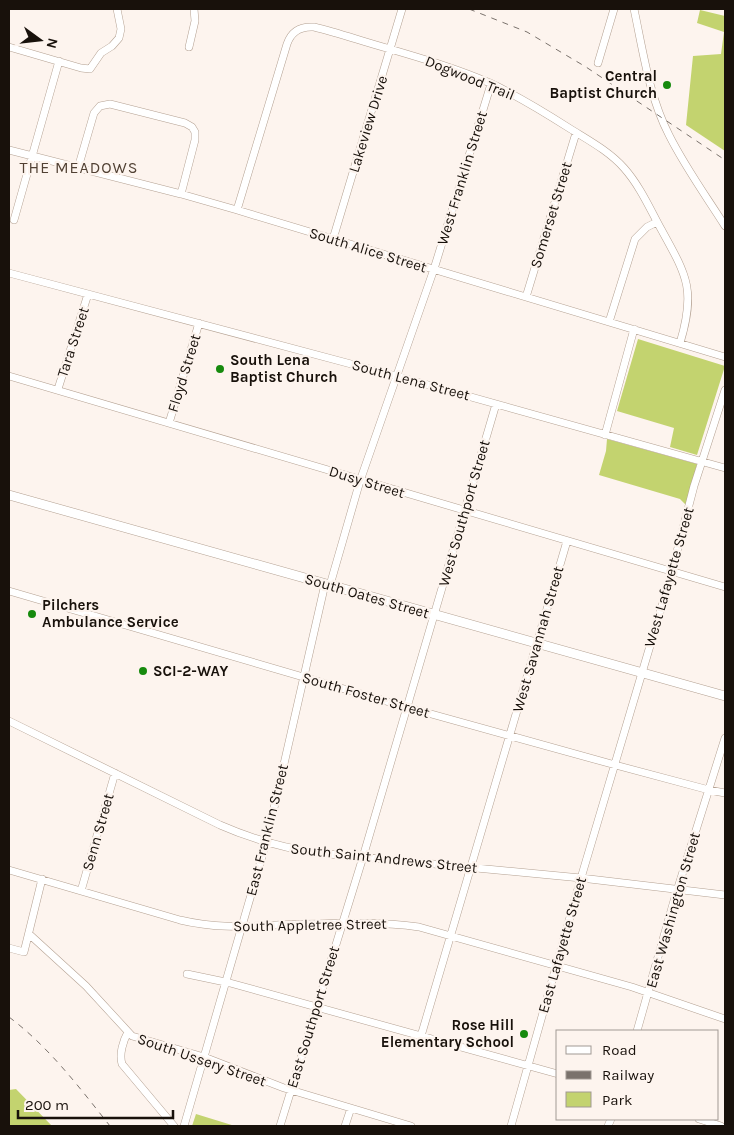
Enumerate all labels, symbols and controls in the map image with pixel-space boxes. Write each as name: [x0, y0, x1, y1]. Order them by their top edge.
north arrow: [15, 15, 65, 65]
text: N: [43, 36, 62, 50]
street label: Dogwood Trail: [423, 52, 517, 104]
place label: Central Baptist Church: [549, 67, 657, 102]
street label: Lakeview Drive: [345, 73, 391, 175]
marker: Central Baptist Church: [661, 79, 673, 91]
street label: West Franklin Street: [433, 108, 491, 247]
district label: THE MEADOWS: [19, 158, 139, 177]
street label: Somerset Street: [526, 159, 576, 270]
street label: South Alice Street: [307, 224, 429, 277]
street label: Tara Street: [53, 304, 93, 379]
street label: Floyd Street: [164, 331, 205, 414]
place label: South Lena Baptist Church: [230, 351, 338, 386]
street label: South Lena Street: [350, 356, 472, 404]
marker: South Lena Baptist Church: [214, 363, 226, 375]
street label: West Southport Street: [434, 437, 494, 588]
street label: Dusy Street: [327, 462, 407, 502]
street label: West Lafayette Street: [640, 505, 698, 649]
street label: West Savannah Street: [509, 564, 568, 714]
street label: South Oates Street: [303, 570, 432, 622]
place label: Pilchers Ambulance Service: [42, 596, 179, 631]
marker: Pilchers Ambulance Service: [26, 608, 38, 620]
place label: SCI-2-WAY: [153, 662, 228, 680]
marker: SCI-2-WAY: [137, 665, 149, 677]
street label: South Foster Street: [300, 668, 432, 722]
street label: East Franklin Street: [242, 762, 292, 898]
street label: Senn Street: [78, 791, 118, 873]
street label: East Washington Street: [642, 830, 704, 990]
street label: South Saint Andrews Street: [290, 839, 479, 877]
street label: East Lafayette Street: [534, 874, 590, 1015]
street label: South Appletree Street: [233, 915, 387, 935]
street label: East Southport Street: [283, 943, 343, 1090]
place label: Rose Hill Elementary School: [381, 1016, 514, 1051]
marker: Rose Hill Elementary School: [518, 1028, 530, 1040]
street label: South Ussery Street: [135, 1030, 269, 1091]
legend: [556, 1030, 719, 1120]
text: Road: [602, 1041, 637, 1059]
text: Railway: [602, 1066, 654, 1084]
scale bar: [18, 1088, 172, 1120]
text: Park: [602, 1091, 632, 1109]
text: 200 m: [25, 1096, 69, 1114]

